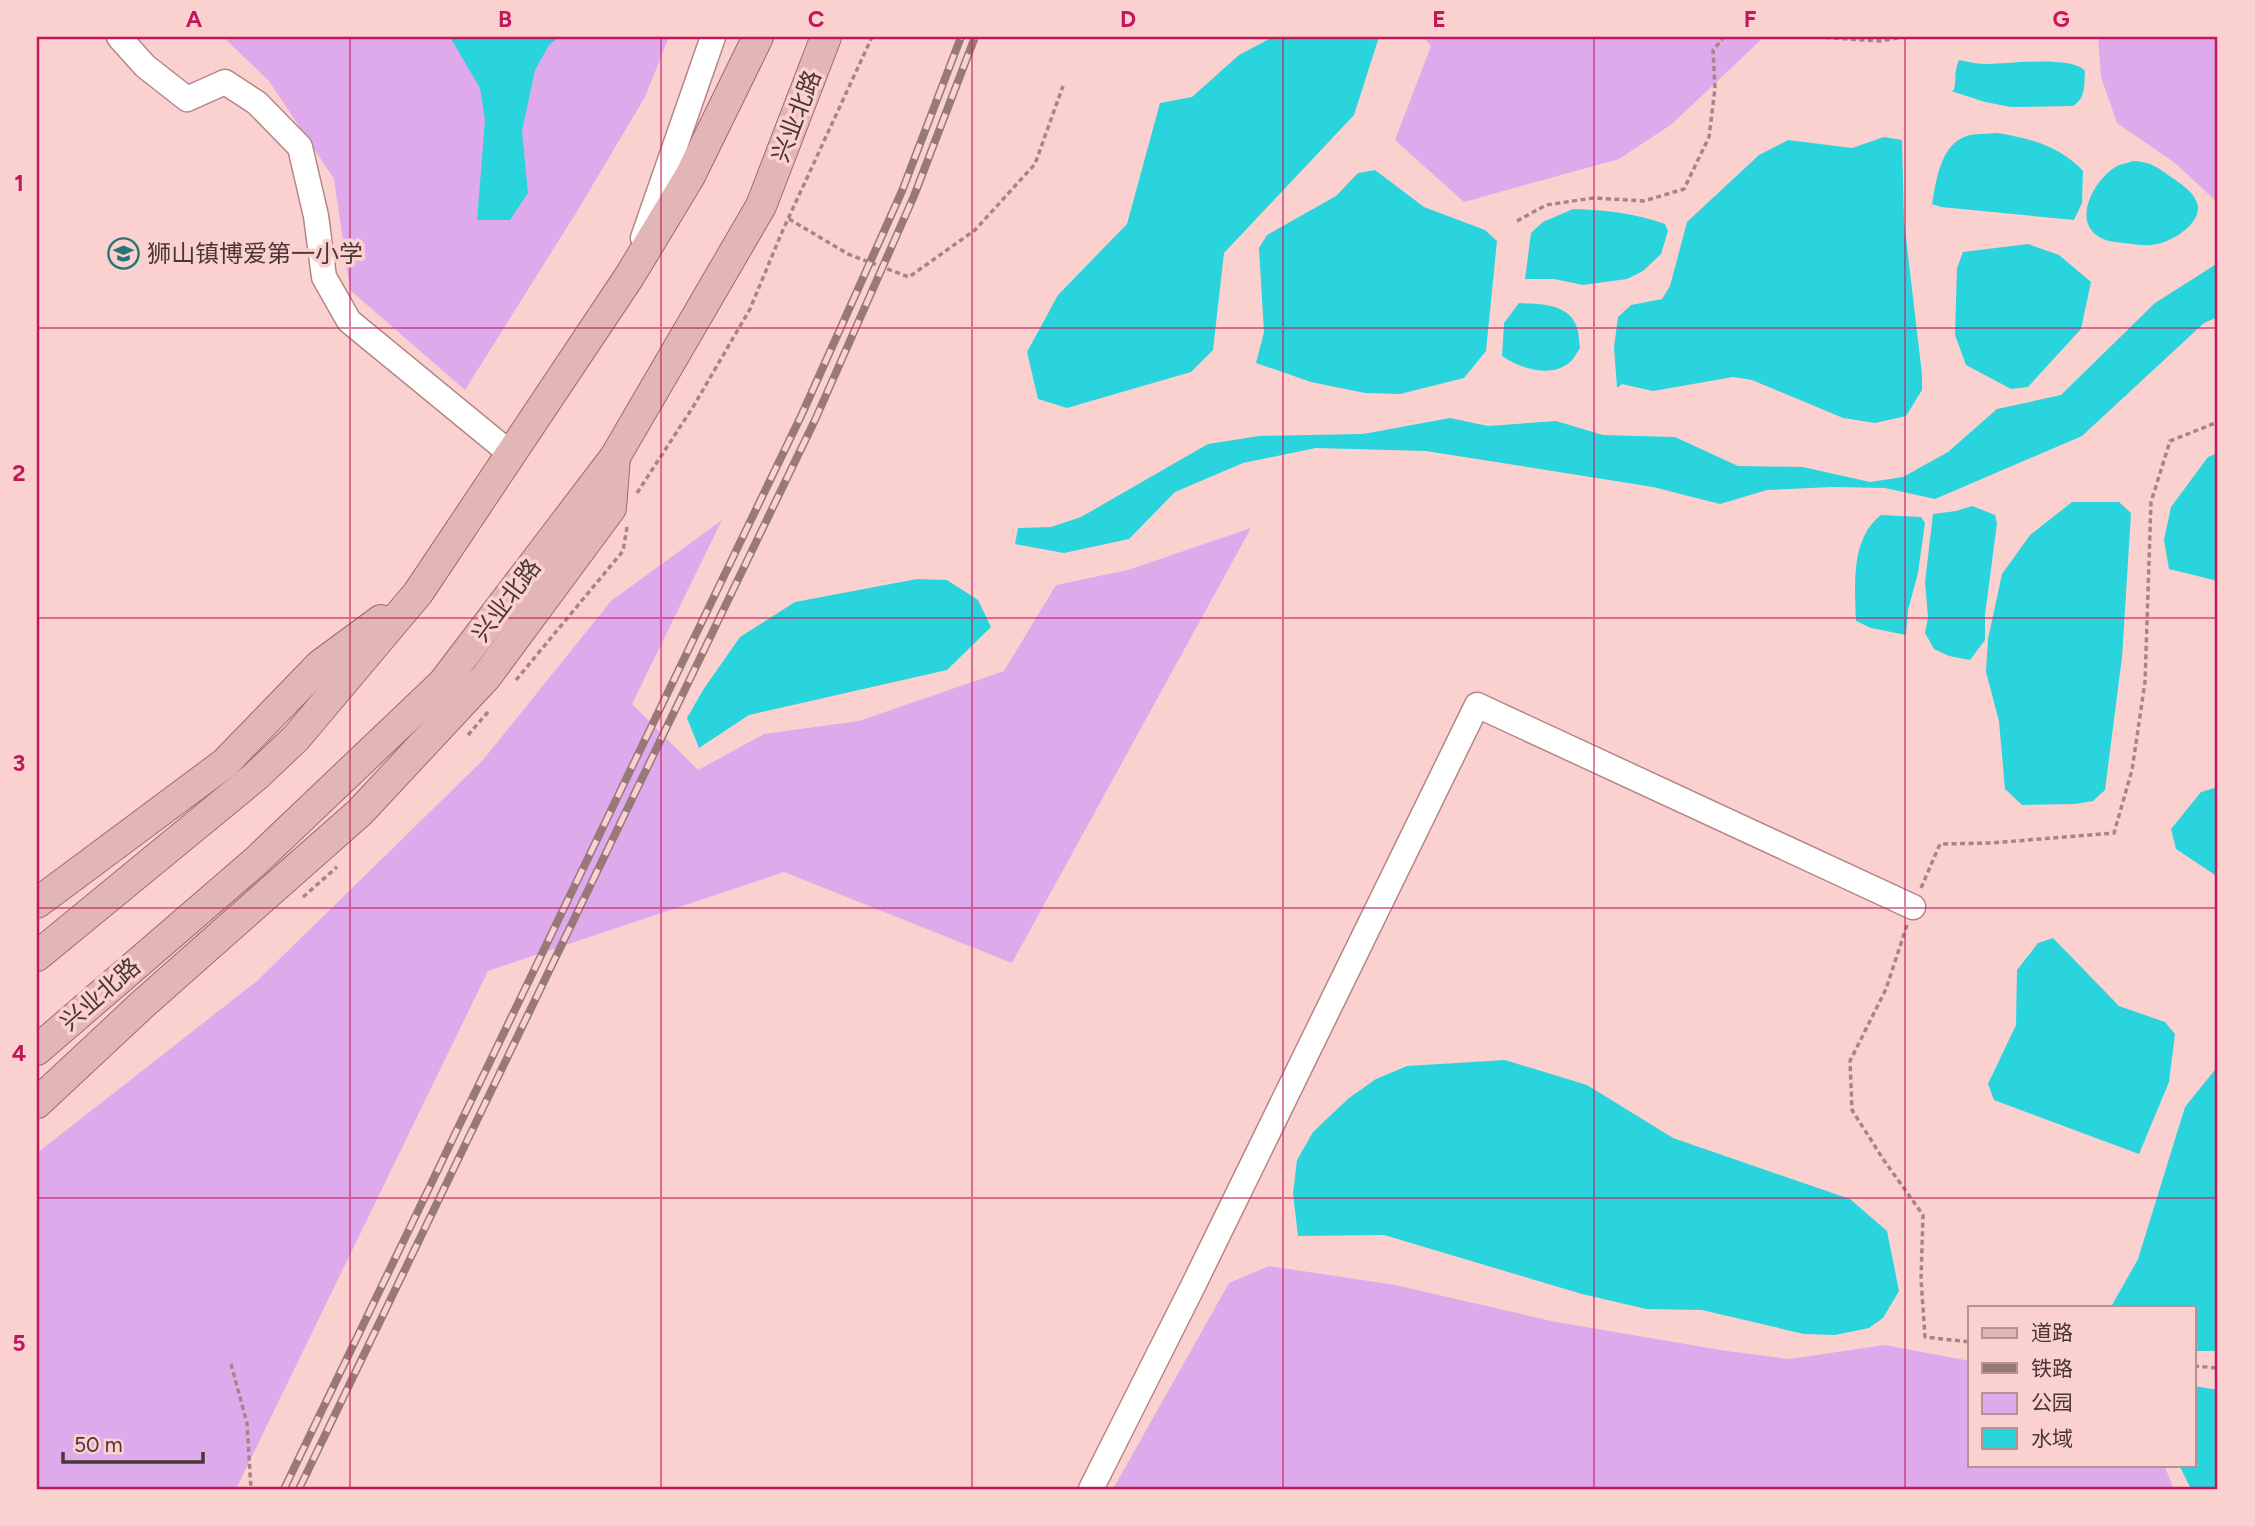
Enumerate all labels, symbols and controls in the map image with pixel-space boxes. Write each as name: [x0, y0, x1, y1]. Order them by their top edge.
text: A: [186, 5, 203, 33]
text: B: [498, 5, 512, 33]
text: C: [808, 5, 825, 33]
text: D: [1120, 5, 1136, 33]
text: E: [1432, 5, 1446, 33]
text: F: [1744, 5, 1757, 33]
text: G: [2052, 5, 2070, 33]
street label: 兴业北路: [765, 66, 827, 166]
text: 1: [14, 169, 24, 197]
school or university icon: 狮山镇博爱第一小学: [107, 236, 141, 270]
place label: 狮山镇博爱第一小学: [147, 239, 363, 268]
text: 2: [12, 459, 26, 487]
street label: 兴业北路: [466, 553, 546, 647]
text: 3: [13, 749, 25, 777]
street label: 兴业北路: [54, 952, 146, 1036]
text: 4: [12, 1039, 26, 1067]
legend: [1968, 1306, 2196, 1466]
text: 道路: [2031, 1320, 2073, 1345]
text: 5: [12, 1329, 26, 1357]
text: 铁路: [2031, 1356, 2073, 1381]
text: 公园: [2031, 1390, 2073, 1415]
scale bar: [63, 1421, 203, 1465]
text: 水域: [2031, 1426, 2073, 1451]
text: 50 m: [74, 1432, 123, 1457]

